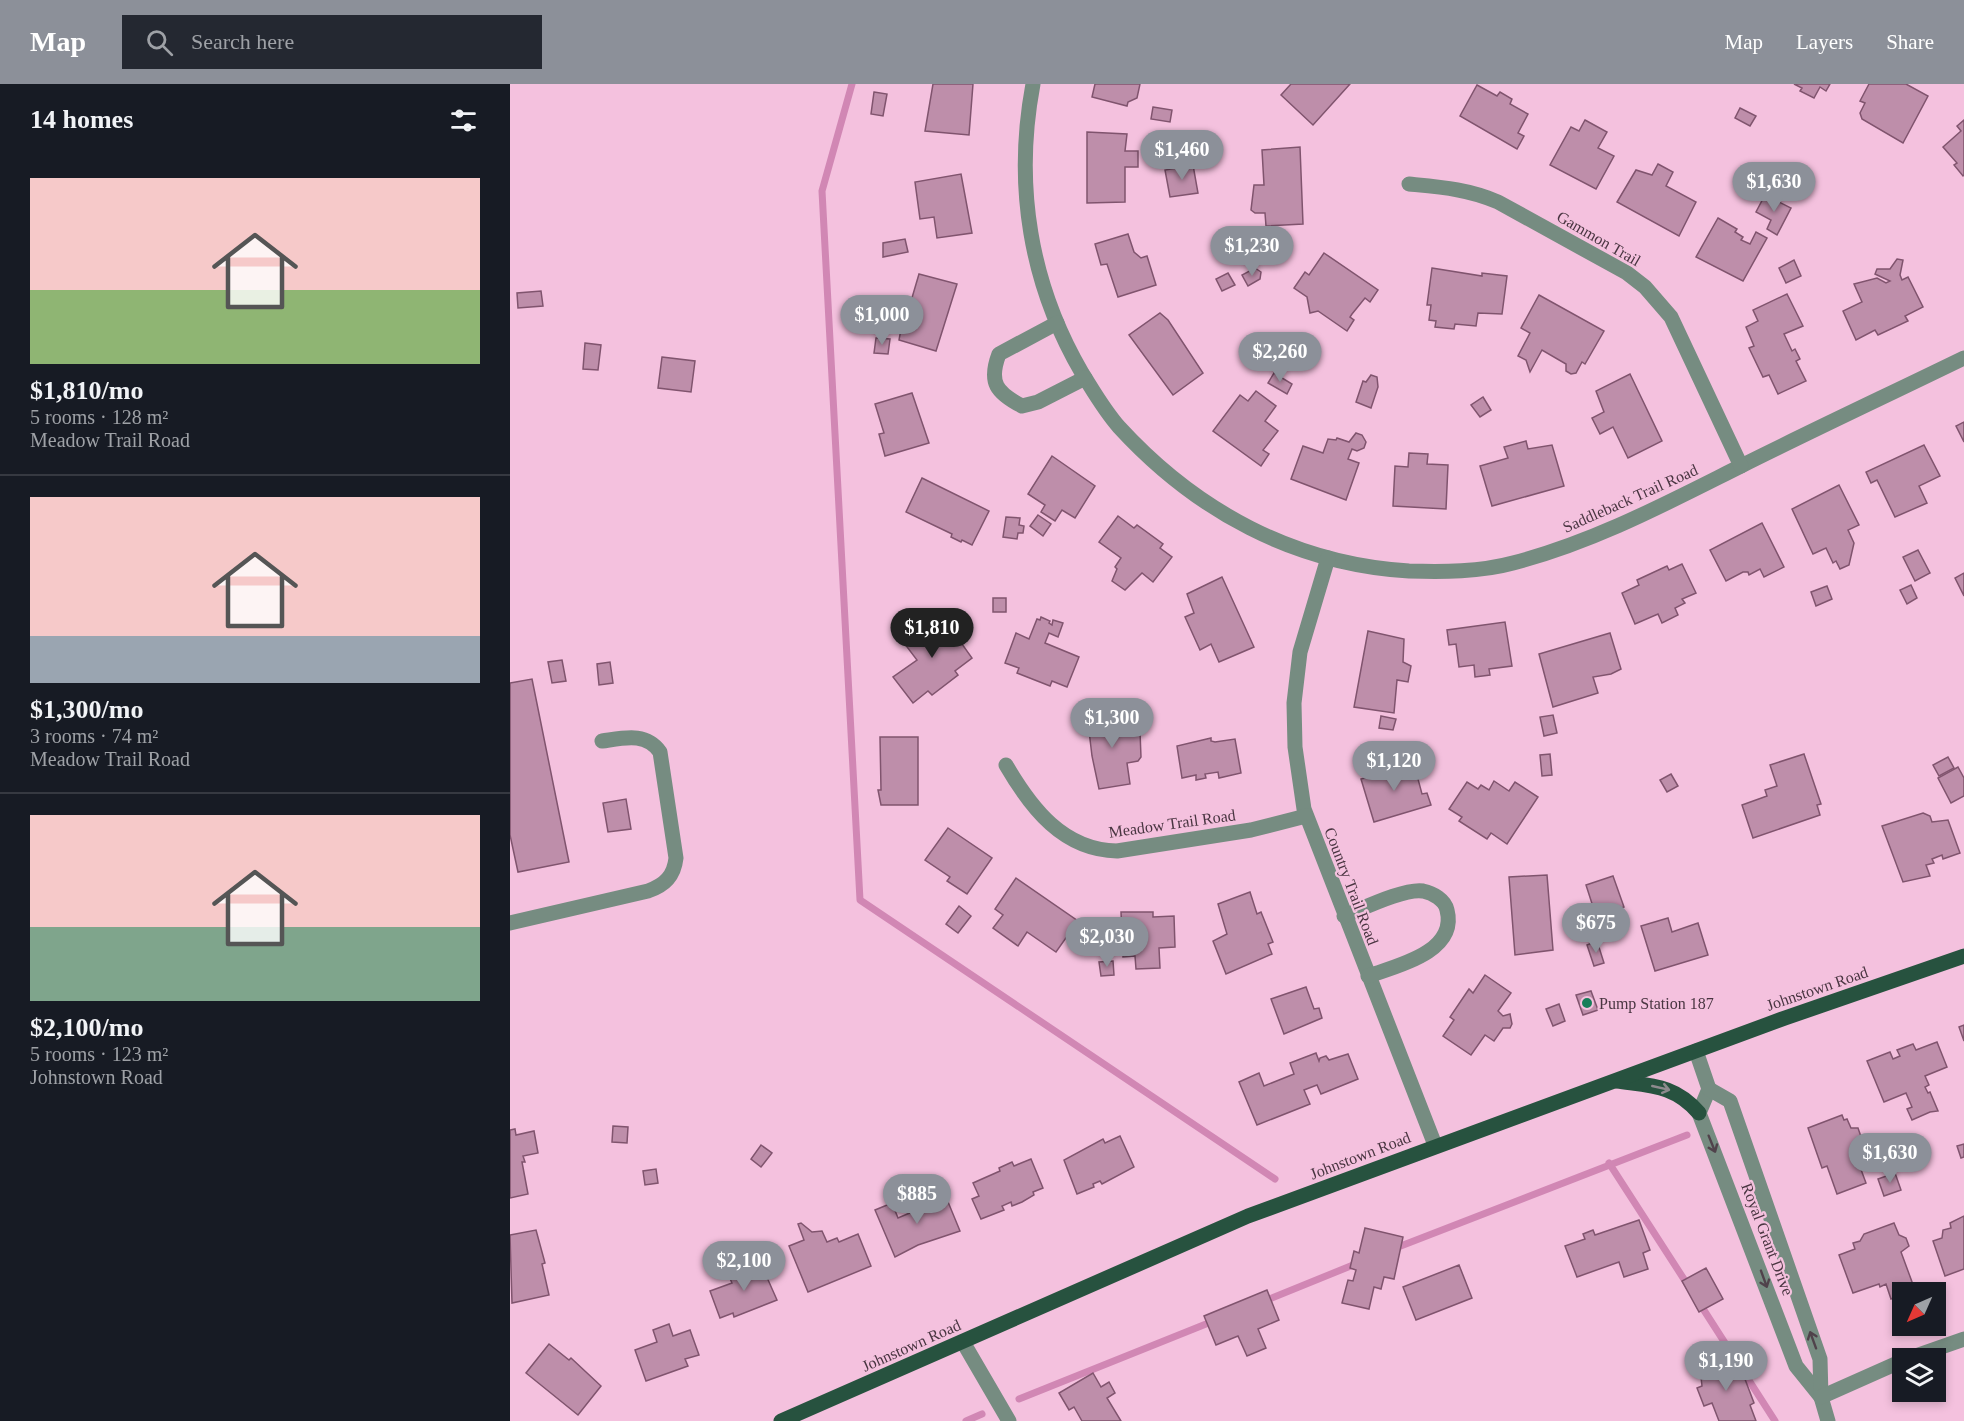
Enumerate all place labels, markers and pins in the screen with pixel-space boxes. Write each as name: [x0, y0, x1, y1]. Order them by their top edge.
pin: $1,460: [1133, 130, 1231, 181]
pin: $1,630: [1725, 162, 1823, 213]
pin: $1,230: [1203, 226, 1301, 277]
pin: $1,000: [833, 295, 931, 346]
pin: $2,260: [1231, 332, 1329, 383]
pin: $1,810: [883, 608, 981, 659]
pin: $1,300: [1063, 698, 1161, 749]
pin: $1,120: [1345, 741, 1443, 792]
pin: $675: [1560, 903, 1632, 954]
pin: $2,030: [1058, 917, 1156, 968]
place label: Pump Station 187: [1599, 995, 1714, 1013]
marker: Pump Station 187: [1580, 996, 1594, 1010]
pin: $1,630: [1841, 1133, 1939, 1184]
pin: $885: [881, 1174, 953, 1225]
pin: $2,100: [695, 1241, 793, 1292]
pin: $1,190: [1677, 1341, 1775, 1392]

